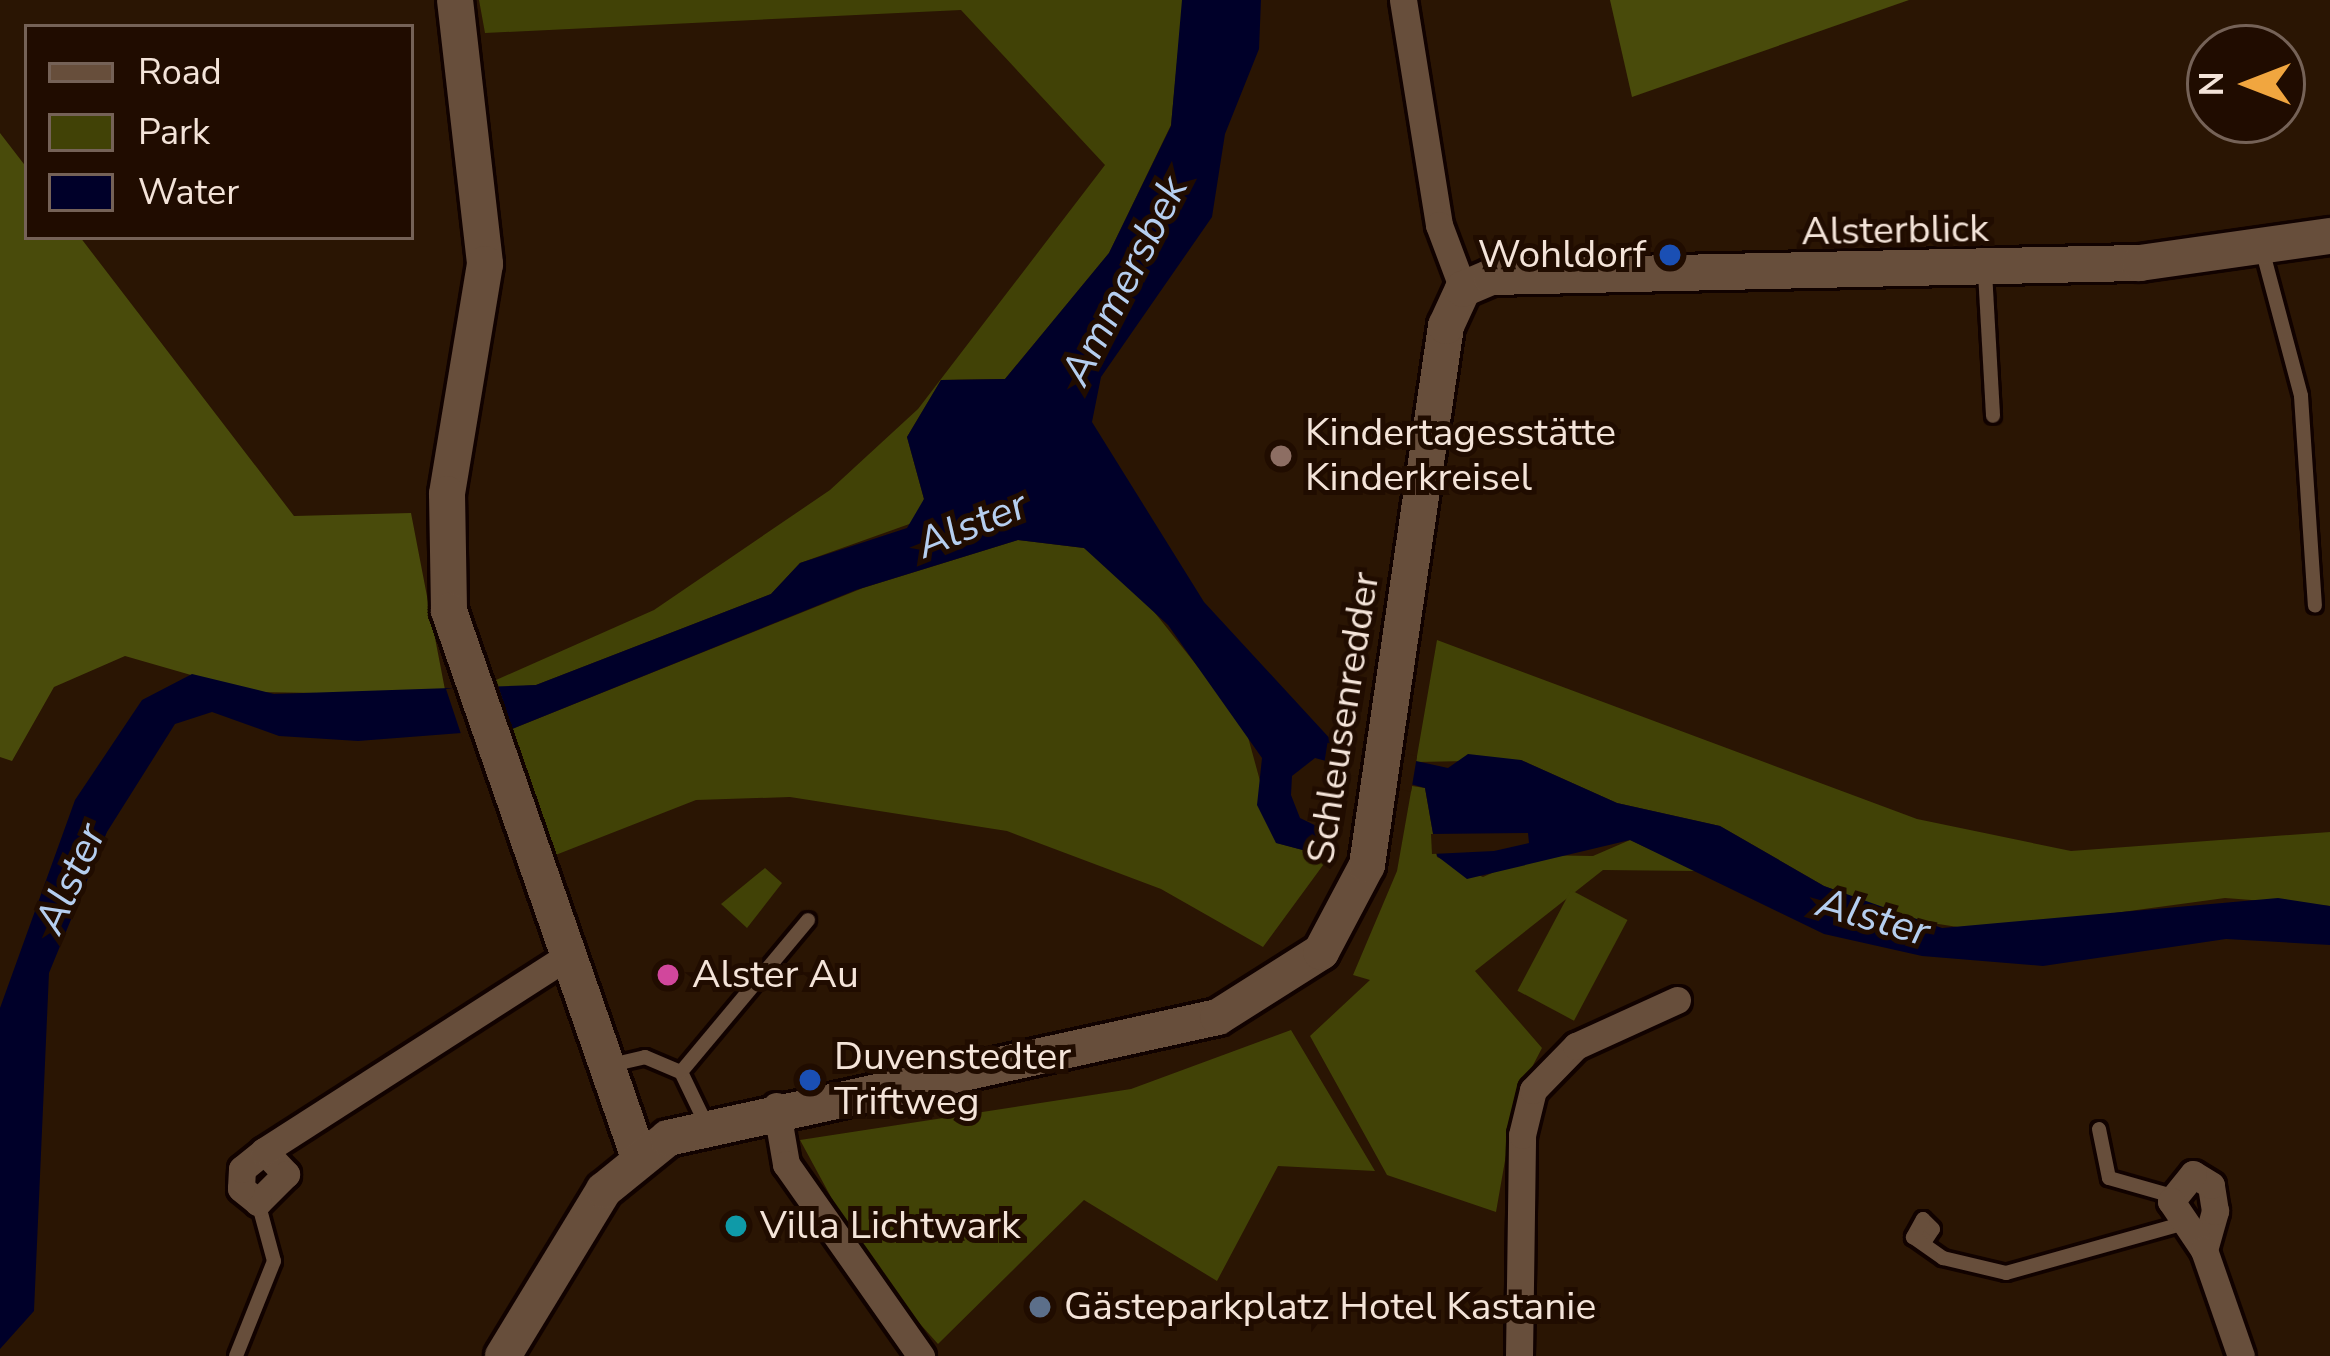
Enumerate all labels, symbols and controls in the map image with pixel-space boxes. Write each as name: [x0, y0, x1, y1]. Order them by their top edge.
legend: [24, 24, 414, 240]
north arrow: [2186, 24, 2306, 144]
text: Road: [138, 48, 222, 97]
text: N: [2190, 72, 2235, 96]
text: Park: [138, 108, 210, 157]
text: Water: [138, 168, 239, 217]
water label: Ammersbek: [1051, 168, 1199, 394]
street label: Alsterblick: [1801, 206, 1989, 256]
place label: Wohldorf: [1478, 232, 1646, 278]
marker: Wohldorf: [1657, 242, 1683, 268]
place label: Kindertagesstätte Kinderkreisel: [1305, 411, 1616, 502]
marker: Kindertagesstätte Kinderkreisel: [1268, 443, 1294, 469]
water label: Alster: [909, 480, 1035, 570]
street label: Schleusenredder: [1298, 569, 1390, 867]
water label: Alster: [25, 816, 117, 942]
water label: Alster: [1811, 878, 1935, 958]
place label: Alster Au: [692, 952, 859, 998]
marker: Alster Au: [655, 962, 681, 988]
place label: Duvenstedter Triftweg: [834, 1035, 1071, 1126]
marker: Duvenstedter Triftweg: [797, 1067, 823, 1093]
place label: Villa Lichtwark: [760, 1203, 1021, 1249]
marker: Villa Lichtwark: [723, 1213, 749, 1239]
place label: Gästeparkplatz Hotel Kastanie: [1064, 1284, 1596, 1330]
marker: Gästeparkplatz Hotel Kastanie: [1027, 1294, 1053, 1320]

